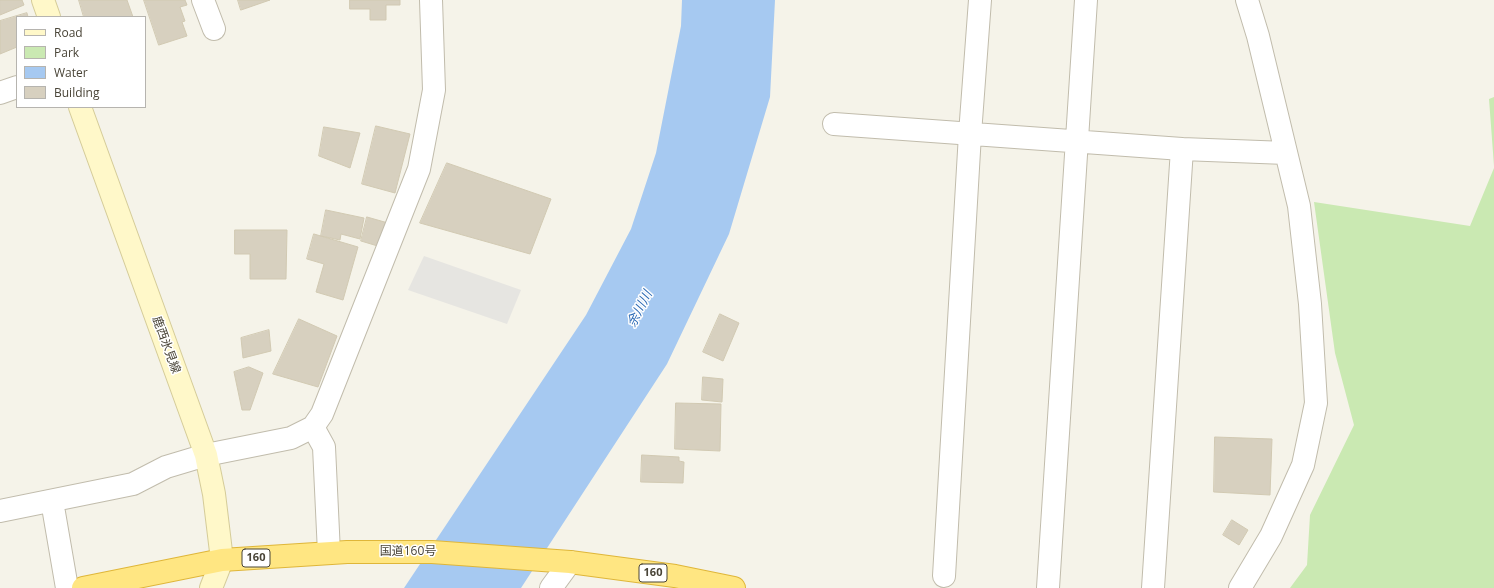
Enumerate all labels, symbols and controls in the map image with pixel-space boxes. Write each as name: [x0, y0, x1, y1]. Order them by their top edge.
legend: [16, 16, 146, 108]
text: Road: [54, 24, 83, 41]
text: Park: [54, 44, 79, 61]
text: Water: [54, 64, 88, 81]
text: Building: [54, 84, 99, 101]
water label: 余川川: [624, 288, 656, 330]
street label: 鹿西氷見線: [149, 314, 183, 376]
street label: 国道160号: [380, 545, 436, 559]
road number: 160: [242, 549, 270, 567]
road number: 160: [639, 564, 667, 582]

